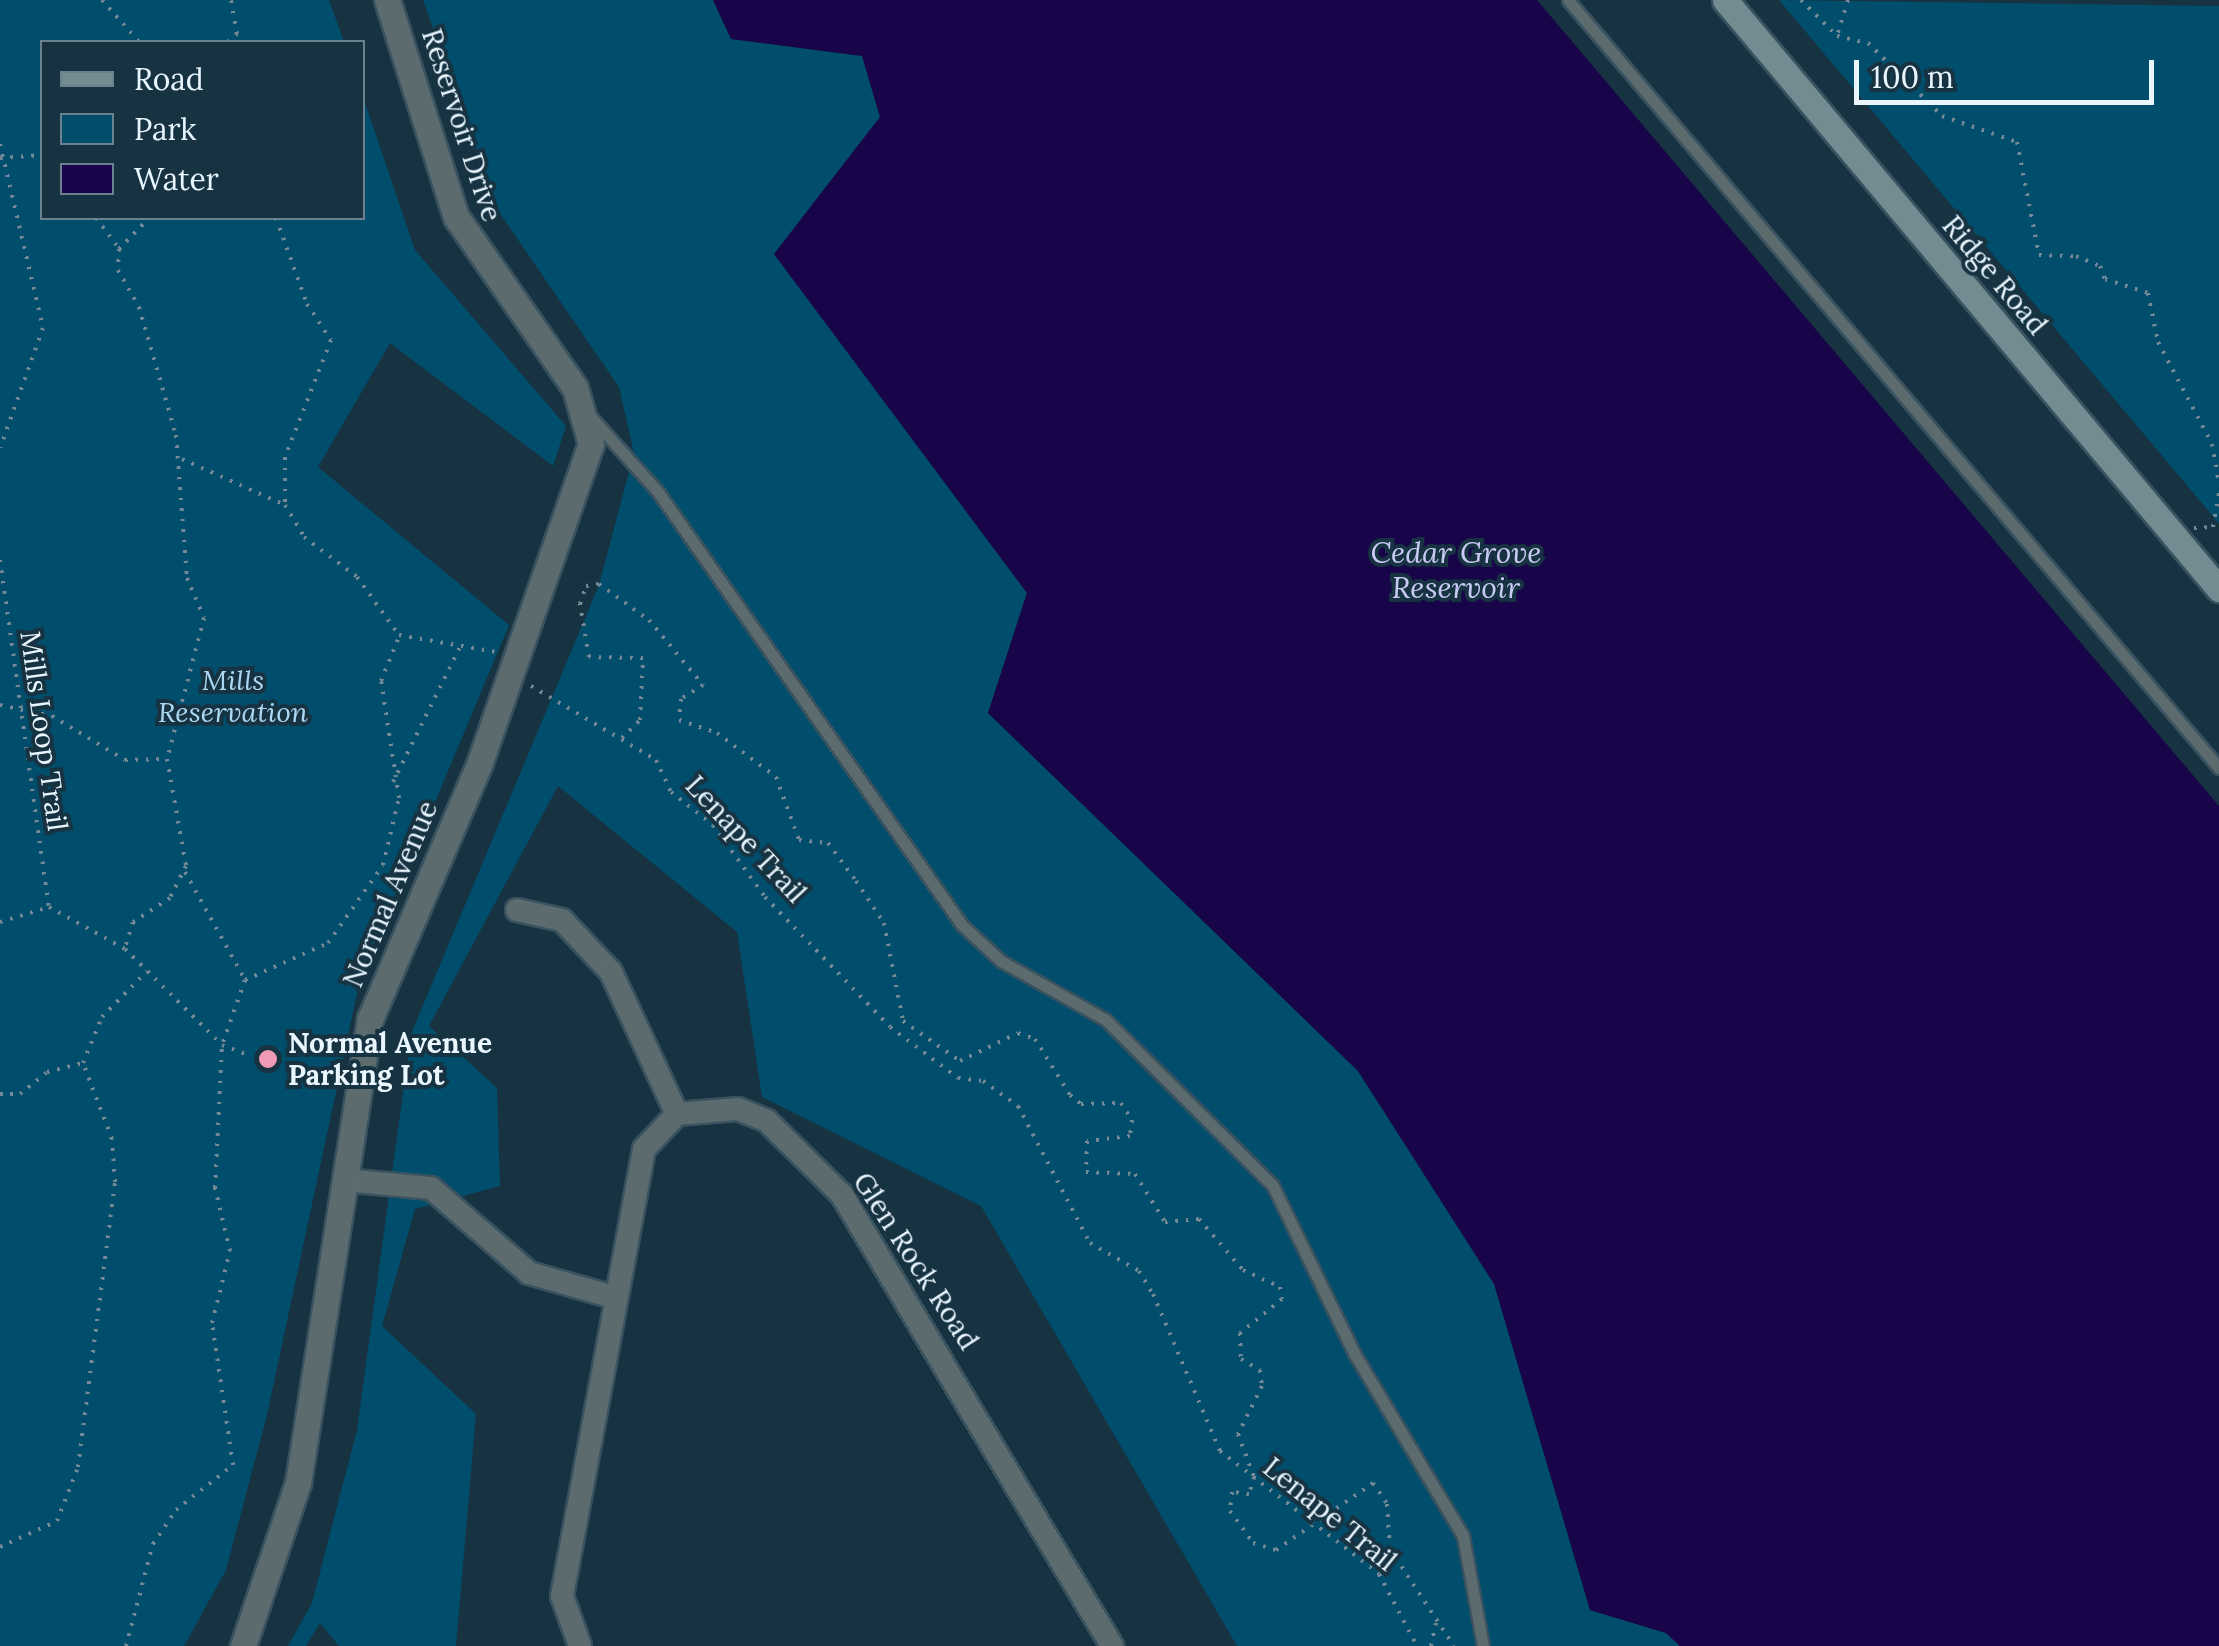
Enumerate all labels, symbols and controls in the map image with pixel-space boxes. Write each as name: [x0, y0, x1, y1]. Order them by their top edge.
street label: Reservoir Drive: [415, 24, 509, 226]
legend: [40, 40, 365, 220]
scale bar: [1859, 40, 2159, 102]
text: 100 m: [1871, 58, 1954, 96]
text: Road: [134, 60, 204, 98]
text: Park: [134, 110, 196, 148]
text: Water: [134, 160, 219, 198]
street label: Ridge Road: [1936, 209, 2054, 341]
water label: Cedar Grove Reservoir: [1370, 534, 1542, 604]
street label: Mills Loop Trail: [13, 629, 75, 833]
park label: Mills Reservation: [158, 663, 308, 729]
street label: Lenape Trail: [679, 769, 813, 909]
street label: Normal Avenue: [336, 796, 444, 992]
place label: Normal Avenue Parking Lot: [288, 1026, 492, 1092]
marker: Normal Avenue Parking Lot: [257, 1048, 279, 1070]
street label: Glen Rock Road: [846, 1166, 986, 1356]
street label: Lenape Trail: [1257, 1450, 1403, 1578]

